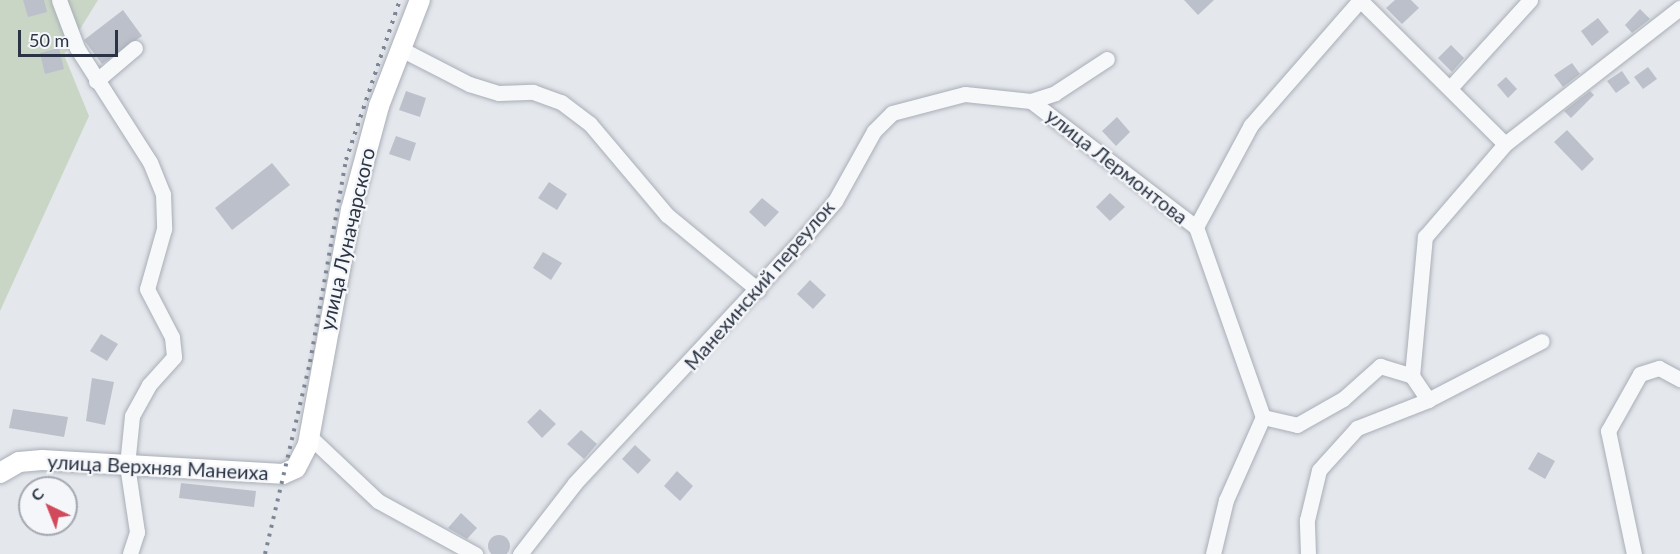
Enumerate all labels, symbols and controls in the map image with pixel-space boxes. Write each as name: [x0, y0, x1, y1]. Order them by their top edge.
scale bar: [21, 18, 122, 56]
text: 50 m: [29, 29, 69, 51]
street label: улица Лермонтова: [1041, 103, 1193, 229]
street label: улица Луначарского: [314, 145, 380, 333]
street label: Манехинский переулок: [679, 195, 839, 375]
street label: улица Верхняя Манеиха: [47, 449, 269, 485]
north arrow: [18, 476, 78, 536]
text: С: [26, 483, 47, 504]

